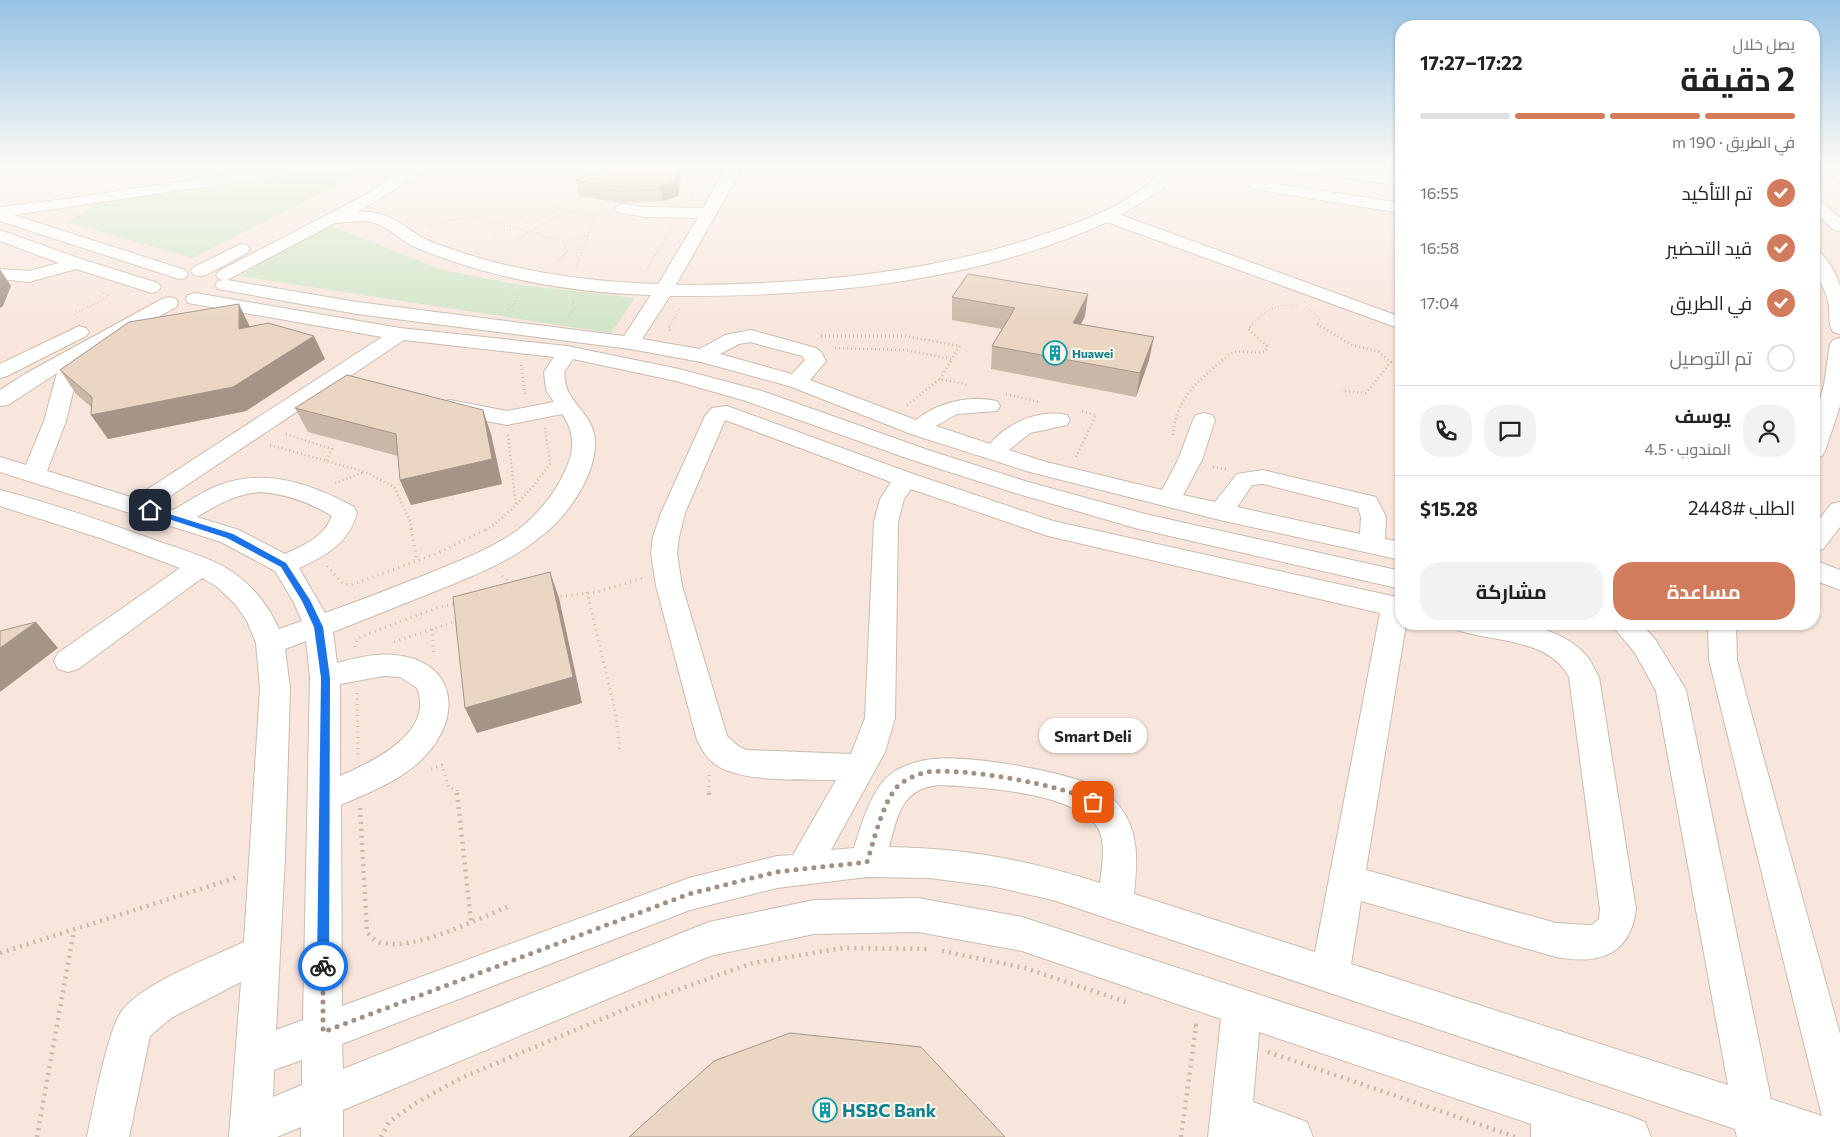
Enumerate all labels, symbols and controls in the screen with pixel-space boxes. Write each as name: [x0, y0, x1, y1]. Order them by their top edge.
text: يصل خلال: [1733, 34, 1795, 53]
text: 17:22–17:27: [1420, 51, 1523, 74]
text: 2 دقيقة: [1680, 58, 1795, 98]
text: في الطريق · 190 m: [1672, 132, 1795, 151]
icon: check: [1767, 179, 1795, 207]
text: تم التأكيد: [1682, 181, 1752, 204]
text: 16:55: [1420, 183, 1459, 202]
icon: check: [1767, 234, 1795, 262]
text: قيد التحضير: [1666, 236, 1752, 259]
text: 16:58: [1420, 238, 1459, 257]
icon: check: [1767, 289, 1795, 317]
text: في الطريق: [1670, 291, 1752, 314]
text: 17:04: [1420, 293, 1459, 312]
building icon: Huawei: [1042, 340, 1068, 366]
place label: Huawei: [1072, 346, 1113, 360]
text: تم التوصيل: [1669, 346, 1752, 369]
text: يوسف: [1675, 404, 1731, 427]
button: phone: [1420, 405, 1472, 457]
button: chat: [1484, 405, 1536, 457]
button: person: [1743, 405, 1795, 457]
text: المندوب · 4.5: [1645, 439, 1731, 458]
pin: [129, 489, 171, 531]
icon: home: [136, 496, 164, 524]
text: الطلب #2448: [1688, 496, 1795, 519]
text: $15.28: [1420, 497, 1478, 520]
button: مشاركة: [1420, 562, 1603, 620]
button: مساعدة: [1613, 562, 1795, 620]
callout: Smart Deli: [1039, 717, 1147, 752]
text: Smart Deli: [1054, 726, 1132, 745]
pin: [1072, 781, 1114, 823]
icon: bag: [1079, 788, 1107, 816]
courier: [298, 941, 348, 991]
icon: bike: [309, 952, 337, 980]
building icon: HSBC Bank: [812, 1097, 838, 1123]
place label: HSBC Bank: [842, 1099, 937, 1121]

